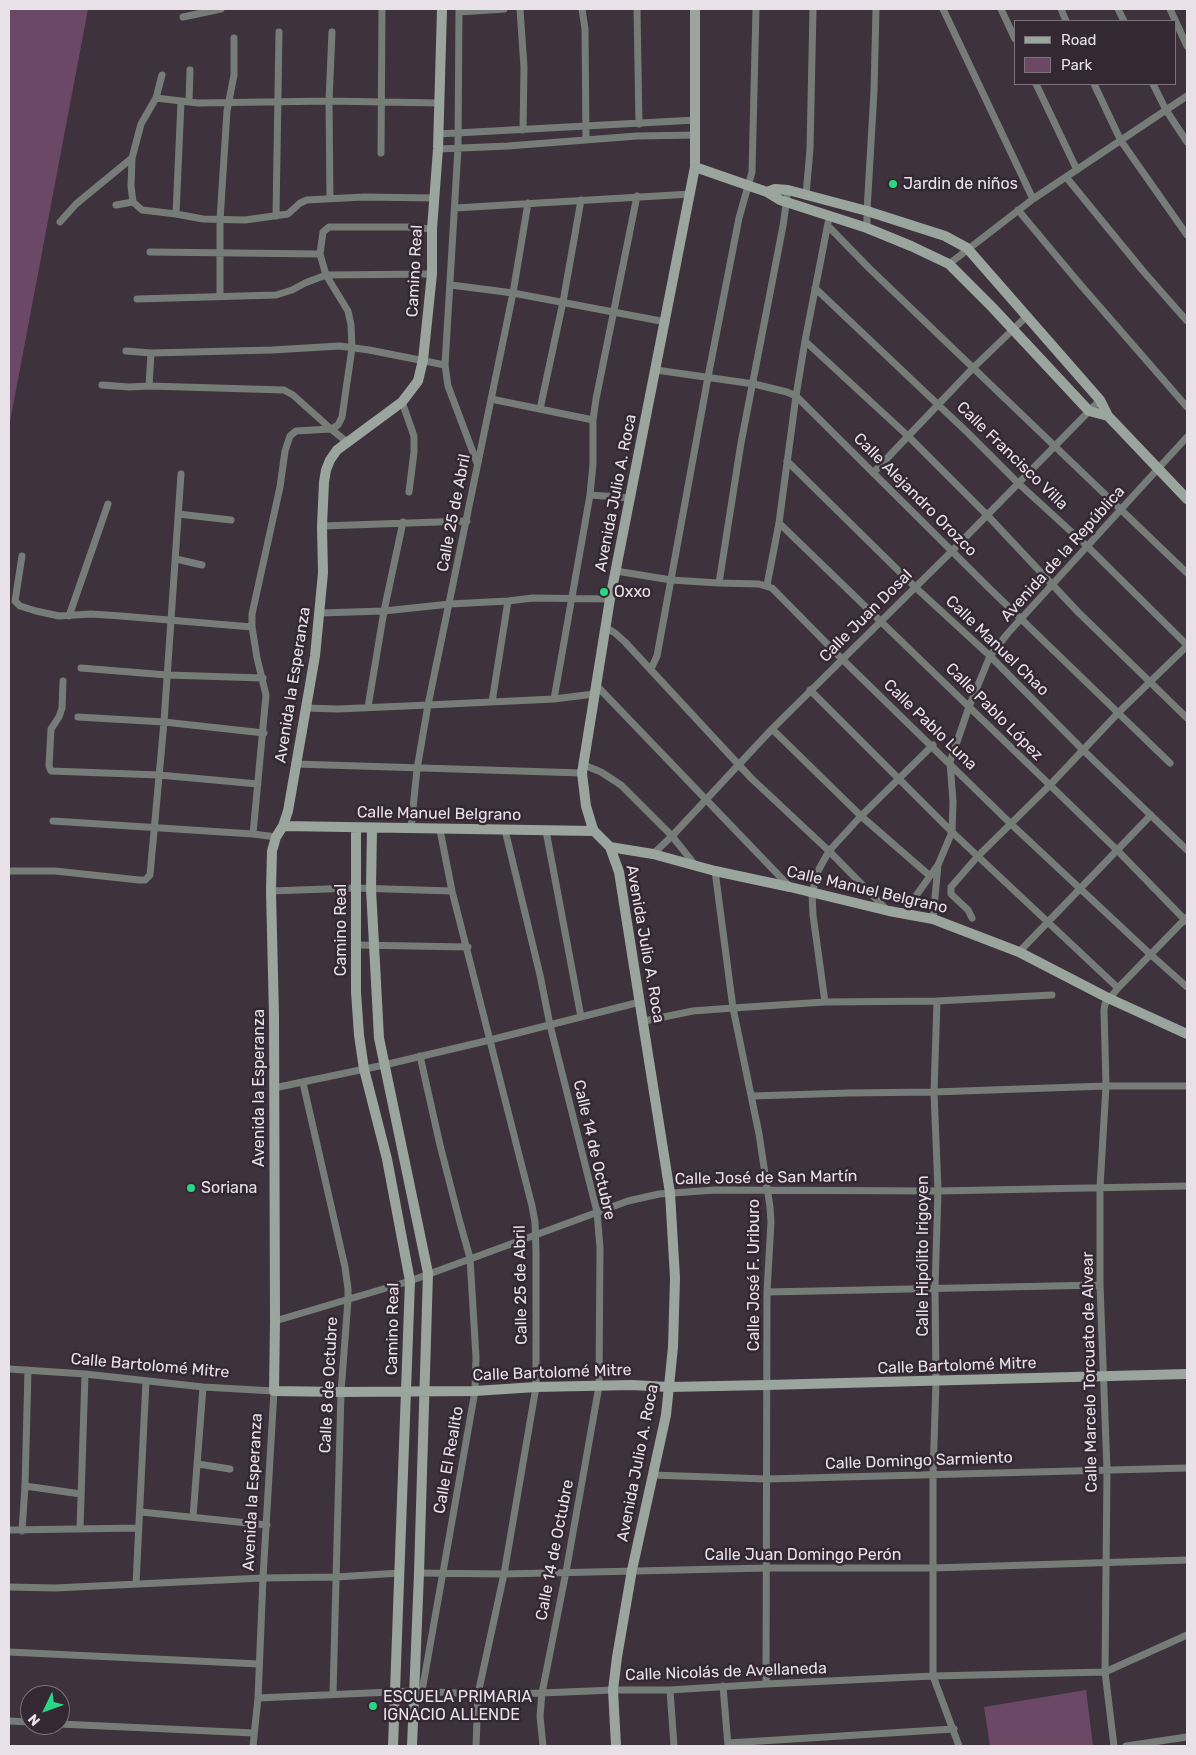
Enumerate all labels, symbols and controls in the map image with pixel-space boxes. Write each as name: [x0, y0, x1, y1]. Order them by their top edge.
legend: [1014, 20, 1176, 85]
text: Road: [1061, 31, 1097, 49]
text: Park: [1061, 56, 1092, 74]
place label: Jardin de niños: [903, 174, 1018, 194]
marker: Jardin de niños: [887, 178, 899, 190]
street label: Camino Real: [403, 224, 427, 318]
street label: Calle Francisco Villa: [952, 398, 1072, 514]
street label: Avenida Julio A. Roca: [591, 413, 641, 573]
street label: Calle Alejandro Orozco: [849, 429, 981, 561]
street label: Calle 25 de Abril: [433, 453, 475, 573]
street label: Avenida de la República: [997, 482, 1129, 626]
street label: Calle Juan Dosal: [816, 566, 916, 666]
place label: Oxxo: [614, 582, 651, 602]
marker: Oxxo: [598, 586, 610, 598]
street label: Calle Manuel Chao: [941, 592, 1053, 700]
street label: Avenida la Esperanza: [271, 605, 315, 765]
street label: Calle Pablo López: [941, 659, 1047, 765]
street label: Calle Pablo Luna: [879, 676, 981, 774]
street label: Calle Manuel Belgrano: [357, 803, 521, 825]
street label: Calle Manuel Belgrano: [785, 862, 949, 918]
street label: Avenida Julio A. Roca: [622, 864, 668, 1024]
street label: Camino Real: [331, 884, 351, 976]
street label: Avenida la Esperanza: [249, 1009, 269, 1167]
street label: Calle 14 de Octubre: [569, 1078, 619, 1222]
street label: Calle José de San Martín: [674, 1167, 858, 1189]
street label: Calle Hipólito Irigoyen: [913, 1175, 933, 1337]
place label: Soriana: [201, 1178, 257, 1198]
marker: Soriana: [185, 1182, 197, 1194]
street label: Calle José F. Uriburo: [744, 1199, 764, 1351]
street label: Calle 25 de Abril: [510, 1225, 532, 1345]
street label: Calle Marcelo Torcuato de Alvear: [1078, 1251, 1102, 1493]
street label: Camino Real: [383, 1283, 403, 1375]
street label: Calle 8 de Octubre: [316, 1316, 342, 1454]
street label: Calle Bartolomé Mitre: [70, 1350, 230, 1382]
street label: Calle Bartolomé Mitre: [877, 1354, 1037, 1378]
street label: Calle Bartolomé Mitre: [472, 1361, 632, 1385]
street label: Avenida Julio A. Roca: [613, 1383, 663, 1543]
street label: Calle El Realito: [430, 1405, 468, 1515]
street label: Avenida la Esperanza: [239, 1413, 267, 1571]
street label: Calle Domingo Sarmiento: [825, 1448, 1013, 1474]
street label: Calle 14 de Octubre: [532, 1478, 578, 1622]
street label: Calle Juan Domingo Perón: [705, 1545, 901, 1565]
street label: Calle Nicolás de Avellaneda: [625, 1659, 827, 1685]
north arrow: [20, 1685, 70, 1735]
place label: ESCUELA PRIMARIA IGNACIO ALLENDE: [383, 1687, 532, 1725]
marker: ESCUELA PRIMARIA IGNACIO ALLENDE: [367, 1700, 379, 1712]
text: N: [25, 1710, 44, 1729]

